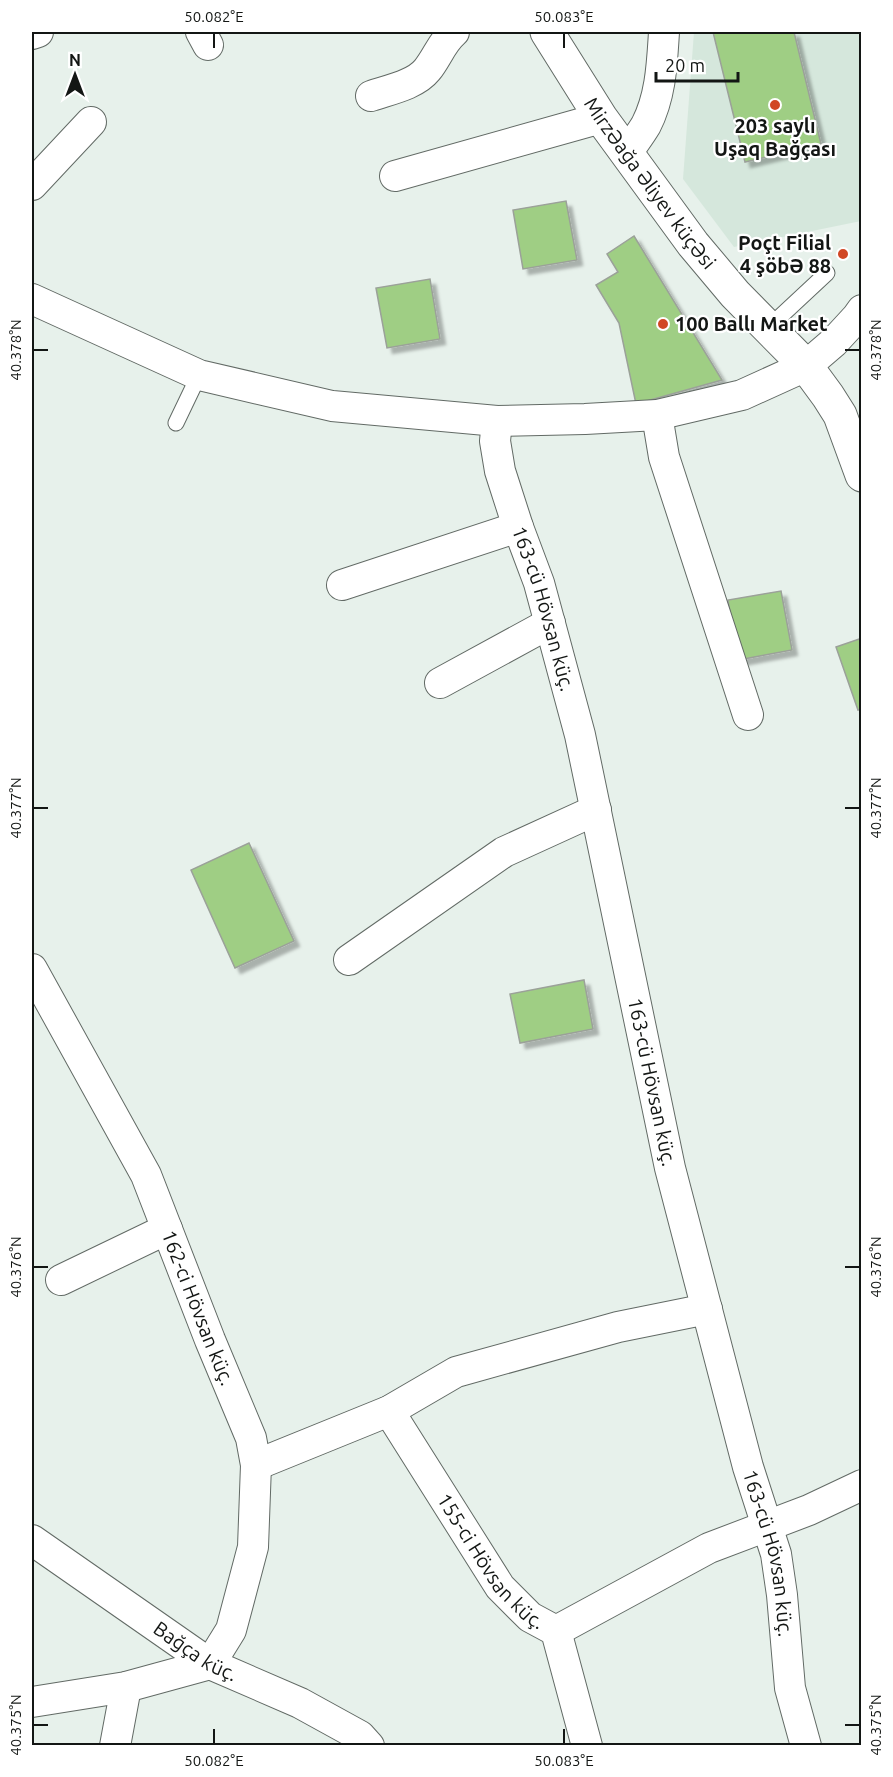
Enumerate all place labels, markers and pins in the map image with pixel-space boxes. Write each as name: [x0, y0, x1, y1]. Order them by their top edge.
marker: 203 saylı Uşaq Bağçası: [768, 98, 782, 112]
place label: 203 saylı Uşaq Bağçası: [714, 114, 836, 160]
place label: Poçt Filial 4 şöbə 88: [738, 231, 831, 277]
marker: Poçt Filial 4 şöbə 88: [836, 247, 850, 261]
place label: 100 Ballı Market: [675, 312, 828, 335]
marker: 100 Ballı Market: [656, 317, 670, 331]

